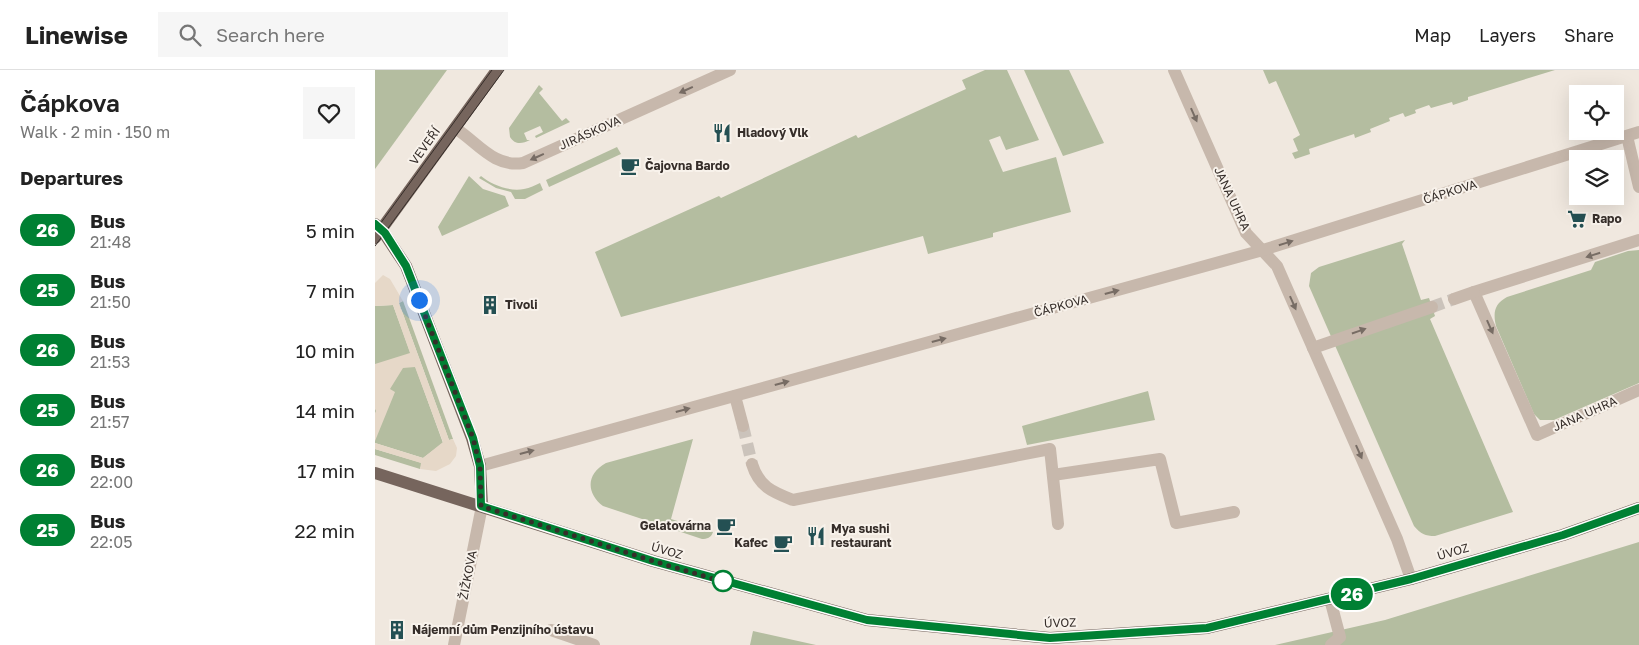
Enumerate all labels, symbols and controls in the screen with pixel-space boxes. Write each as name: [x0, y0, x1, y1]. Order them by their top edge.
search box: [158, 12, 508, 57]
text: Linewise: [25, 20, 128, 49]
icon: search: [176, 21, 204, 49]
text: Search here: [216, 23, 325, 46]
text: Map: [1414, 24, 1451, 46]
text: Layers: [1479, 24, 1536, 46]
text: Share: [1564, 24, 1614, 46]
map controls: [1569, 85, 1624, 205]
button: locate: [1569, 85, 1624, 140]
one-way arrow: [679, 86, 693, 94]
button: heart: [303, 87, 355, 139]
text: Čápkova: [20, 88, 120, 117]
one-way arrow: [1191, 108, 1199, 122]
street label: JIRÁSKOVA: [557, 112, 623, 153]
text: Walk · 2 min · 150 m: [20, 122, 170, 142]
restaurant icon: Hladový Vlk: [711, 122, 733, 144]
street label: VEVEŘÍ: [406, 123, 444, 167]
place label: Hladový Vlk: [737, 125, 809, 140]
button: layers: [1569, 150, 1624, 205]
one-way arrow: [530, 153, 544, 161]
cafe icon: Čajovna Bardo: [619, 155, 641, 177]
place label: Čajovna Bardo: [645, 158, 730, 173]
street label: JANA UHRA: [1211, 165, 1254, 233]
text: Departures: [20, 166, 123, 189]
street label: ČÁPKOVA: [1421, 176, 1479, 207]
supermarket icon: Rapo: [1566, 208, 1588, 230]
text: Bus: [90, 209, 125, 232]
place label: Rapo: [1592, 211, 1622, 226]
text: 26: [36, 219, 59, 241]
text: 5 min: [306, 219, 355, 242]
text: 21:48: [90, 232, 131, 252]
one-way arrow: [1278, 239, 1293, 247]
one-way arrow: [1585, 252, 1600, 260]
text: Bus: [90, 269, 125, 292]
text: 25: [37, 279, 58, 301]
text: 7 min: [307, 279, 355, 302]
your location: [407, 288, 432, 313]
one-way arrow: [1105, 288, 1120, 296]
street label: ČÁPKOVA: [1032, 291, 1090, 320]
text: 21:50: [90, 292, 131, 312]
building icon: Tivoli: [479, 294, 501, 316]
one-way arrow: [1290, 296, 1298, 310]
place label: Tivoli: [505, 297, 538, 312]
one-way arrow: [1486, 320, 1494, 334]
one-way arrow: [1351, 327, 1366, 335]
text: Bus: [90, 329, 125, 352]
one-way arrow: [931, 335, 946, 343]
text: 26: [36, 339, 59, 361]
text: 10 min: [296, 339, 355, 362]
text: 21:53: [90, 352, 130, 372]
one-way arrow: [775, 378, 790, 386]
text: Bus: [90, 389, 125, 412]
street label: JANA UHRA: [1550, 393, 1619, 434]
text: 25: [37, 399, 58, 421]
text: 14 min: [296, 399, 355, 422]
one-way arrow: [676, 405, 691, 413]
text: 21:57: [90, 412, 130, 432]
one-way arrow: [1355, 445, 1363, 459]
one-way arrow: [519, 448, 534, 456]
text: Bus: [90, 449, 125, 472]
text: 26: [36, 459, 59, 481]
text: 17 min: [297, 459, 355, 482]
text: 22:00: [90, 472, 133, 492]
text: Bus: [90, 509, 125, 532]
cafe icon: Gelatovárna: [715, 515, 737, 537]
place label: Gelatovárna: [640, 518, 711, 533]
text: 25: [37, 519, 58, 541]
text: 22 min: [295, 519, 355, 542]
place label: Mya sushi restaurant: [831, 521, 892, 550]
restaurant icon: Mya sushi restaurant: [805, 525, 827, 547]
text: 22:05: [90, 532, 133, 552]
cafe icon: Kafec: [772, 532, 794, 554]
place label: Kafec: [734, 535, 768, 550]
street label: ÚVOZ: [649, 539, 685, 562]
street label: ÚVOZ: [1435, 540, 1471, 563]
street label: ŽIŽKOVA: [455, 549, 480, 601]
unlabelled marker: [712, 570, 734, 592]
line badge: 26: [1329, 578, 1375, 610]
text: 26: [1341, 583, 1363, 605]
street label: ÚVOZ: [1043, 614, 1077, 631]
building icon: Nájemní dům Penzijního ústavu: [386, 619, 408, 641]
place label: Nájemní dům Penzijního ústavu: [412, 622, 594, 637]

